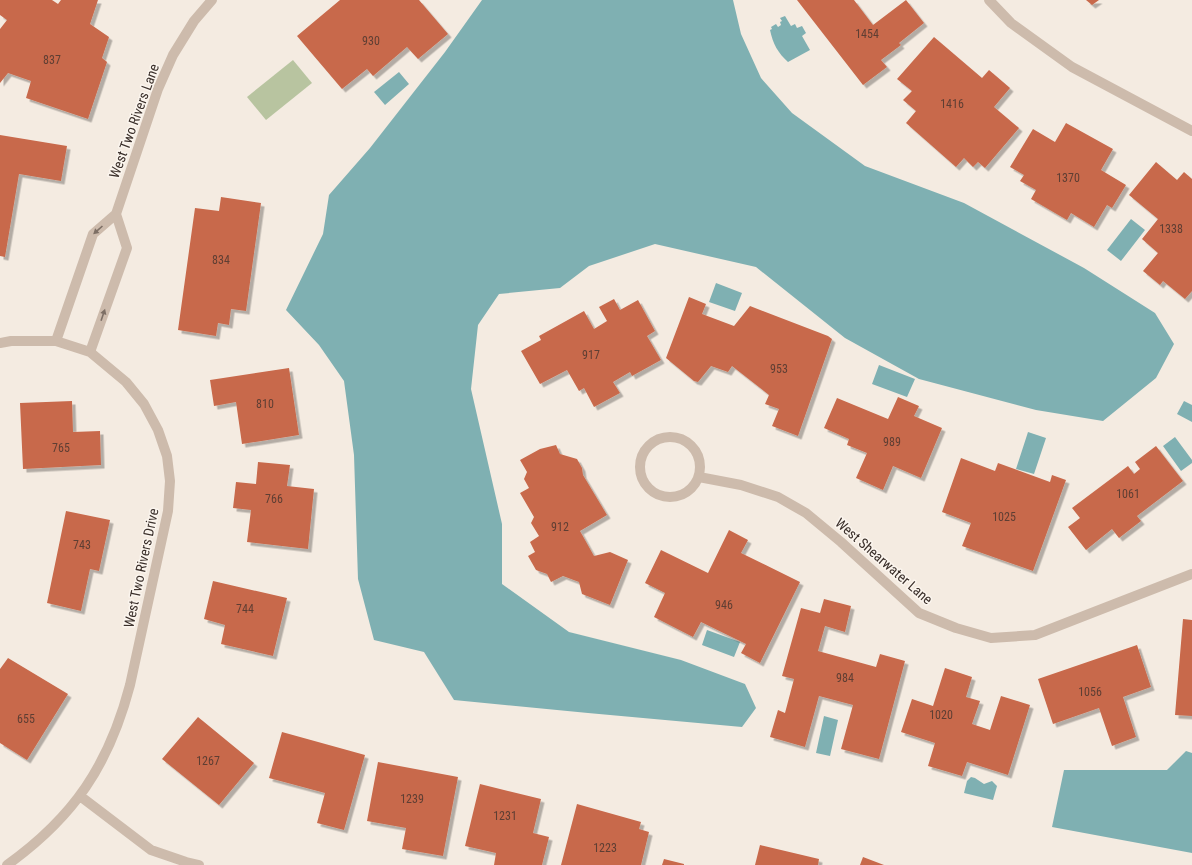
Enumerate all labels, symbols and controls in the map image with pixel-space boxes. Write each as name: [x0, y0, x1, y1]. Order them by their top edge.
house number: 1454: [855, 27, 879, 41]
house number: 930: [362, 34, 380, 48]
house number: 837: [43, 53, 61, 67]
street label: West Two Rivers Lane: [106, 61, 162, 180]
house number: 1416: [940, 97, 964, 111]
house number: 1370: [1056, 171, 1080, 185]
house number: 1338: [1159, 222, 1183, 236]
one-way arrow: [93, 225, 103, 234]
house number: 834: [212, 253, 230, 267]
one-way arrow: [100, 309, 106, 321]
house number: 917: [582, 348, 600, 362]
house number: 953: [770, 362, 788, 376]
house number: 810: [256, 397, 274, 411]
house number: 989: [883, 435, 901, 449]
house number: 765: [52, 441, 70, 455]
house number: 1061: [1116, 487, 1140, 501]
house number: 766: [265, 492, 283, 506]
street label: West Two Rivers Drive: [121, 506, 162, 629]
house number: 1025: [992, 510, 1016, 524]
street label: West Shearwater Lane: [832, 515, 936, 608]
house number: 912: [551, 520, 569, 534]
house number: 743: [73, 538, 91, 552]
house number: 946: [715, 598, 733, 612]
house number: 744: [236, 602, 254, 616]
house number: 984: [836, 671, 854, 685]
house number: 1056: [1078, 685, 1102, 699]
house number: 1020: [929, 708, 953, 722]
house number: 655: [17, 712, 35, 726]
house number: 1267: [196, 754, 220, 768]
house number: 1239: [400, 792, 424, 806]
house number: 1231: [493, 809, 517, 823]
house number: 1223: [593, 841, 617, 855]

